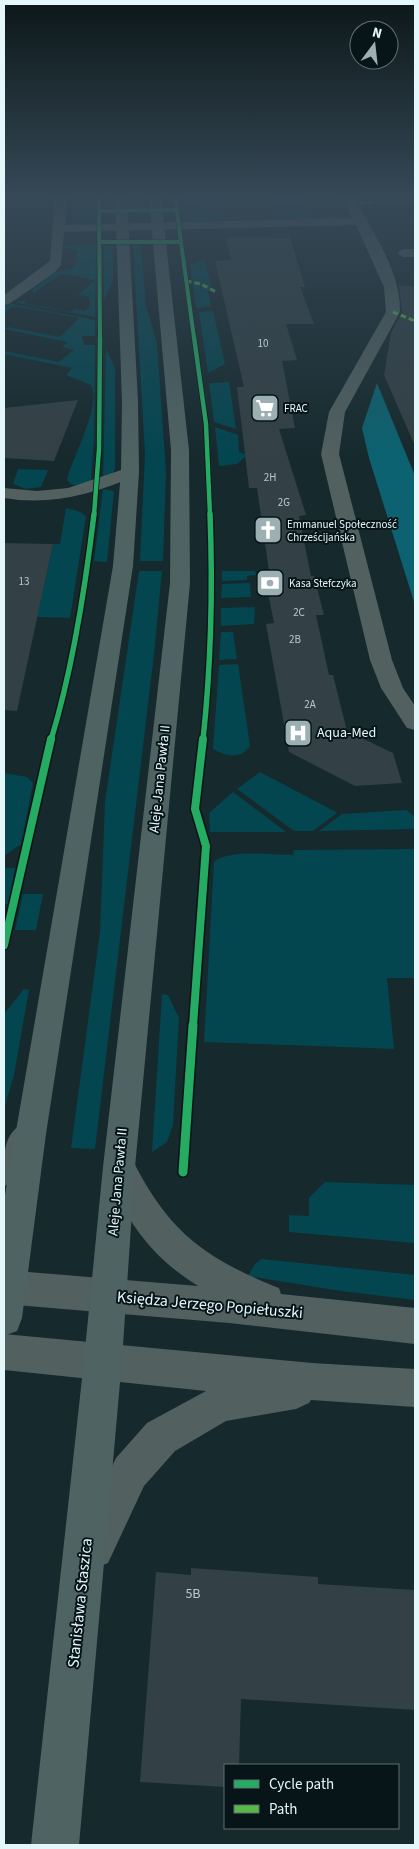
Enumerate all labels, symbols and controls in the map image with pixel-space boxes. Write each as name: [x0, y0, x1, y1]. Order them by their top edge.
north arrow: [349, 20, 399, 70]
text: N: [370, 23, 384, 44]
house number: 10: [258, 336, 268, 351]
supermarket icon: FRAC: [250, 393, 280, 423]
place label: FRAC: [284, 401, 308, 416]
house number: 2H: [264, 470, 276, 485]
house number: 2G: [278, 495, 290, 510]
church icon: Emmanuel Społeczność Chrześcijańska: [253, 515, 283, 545]
place label: Emmanuel Społeczność Chrześcijańska: [287, 517, 397, 545]
bank icon: Kasa Stefczyka: [255, 568, 285, 598]
house number: 13: [19, 574, 29, 589]
place label: Kasa Stefczyka: [289, 576, 357, 591]
house number: 2C: [293, 605, 305, 620]
house number: 2B: [289, 632, 301, 647]
house number: 2A: [304, 697, 316, 712]
hospital icon: Aqua-Med: [283, 718, 313, 748]
place label: Aqua-Med: [317, 723, 376, 743]
street label: Aleje Jana Pawła II: [144, 724, 176, 834]
street label: Aleje Jana Pawła II: [103, 1127, 133, 1237]
street label: Księdza Jerzego Popiełuszki: [116, 1286, 304, 1324]
street label: Stanisława Staszica: [62, 1537, 98, 1669]
house number: 5B: [185, 1584, 201, 1604]
legend: [224, 1764, 399, 1829]
text: Cycle path: [269, 1774, 334, 1795]
text: Path: [269, 1799, 297, 1820]

